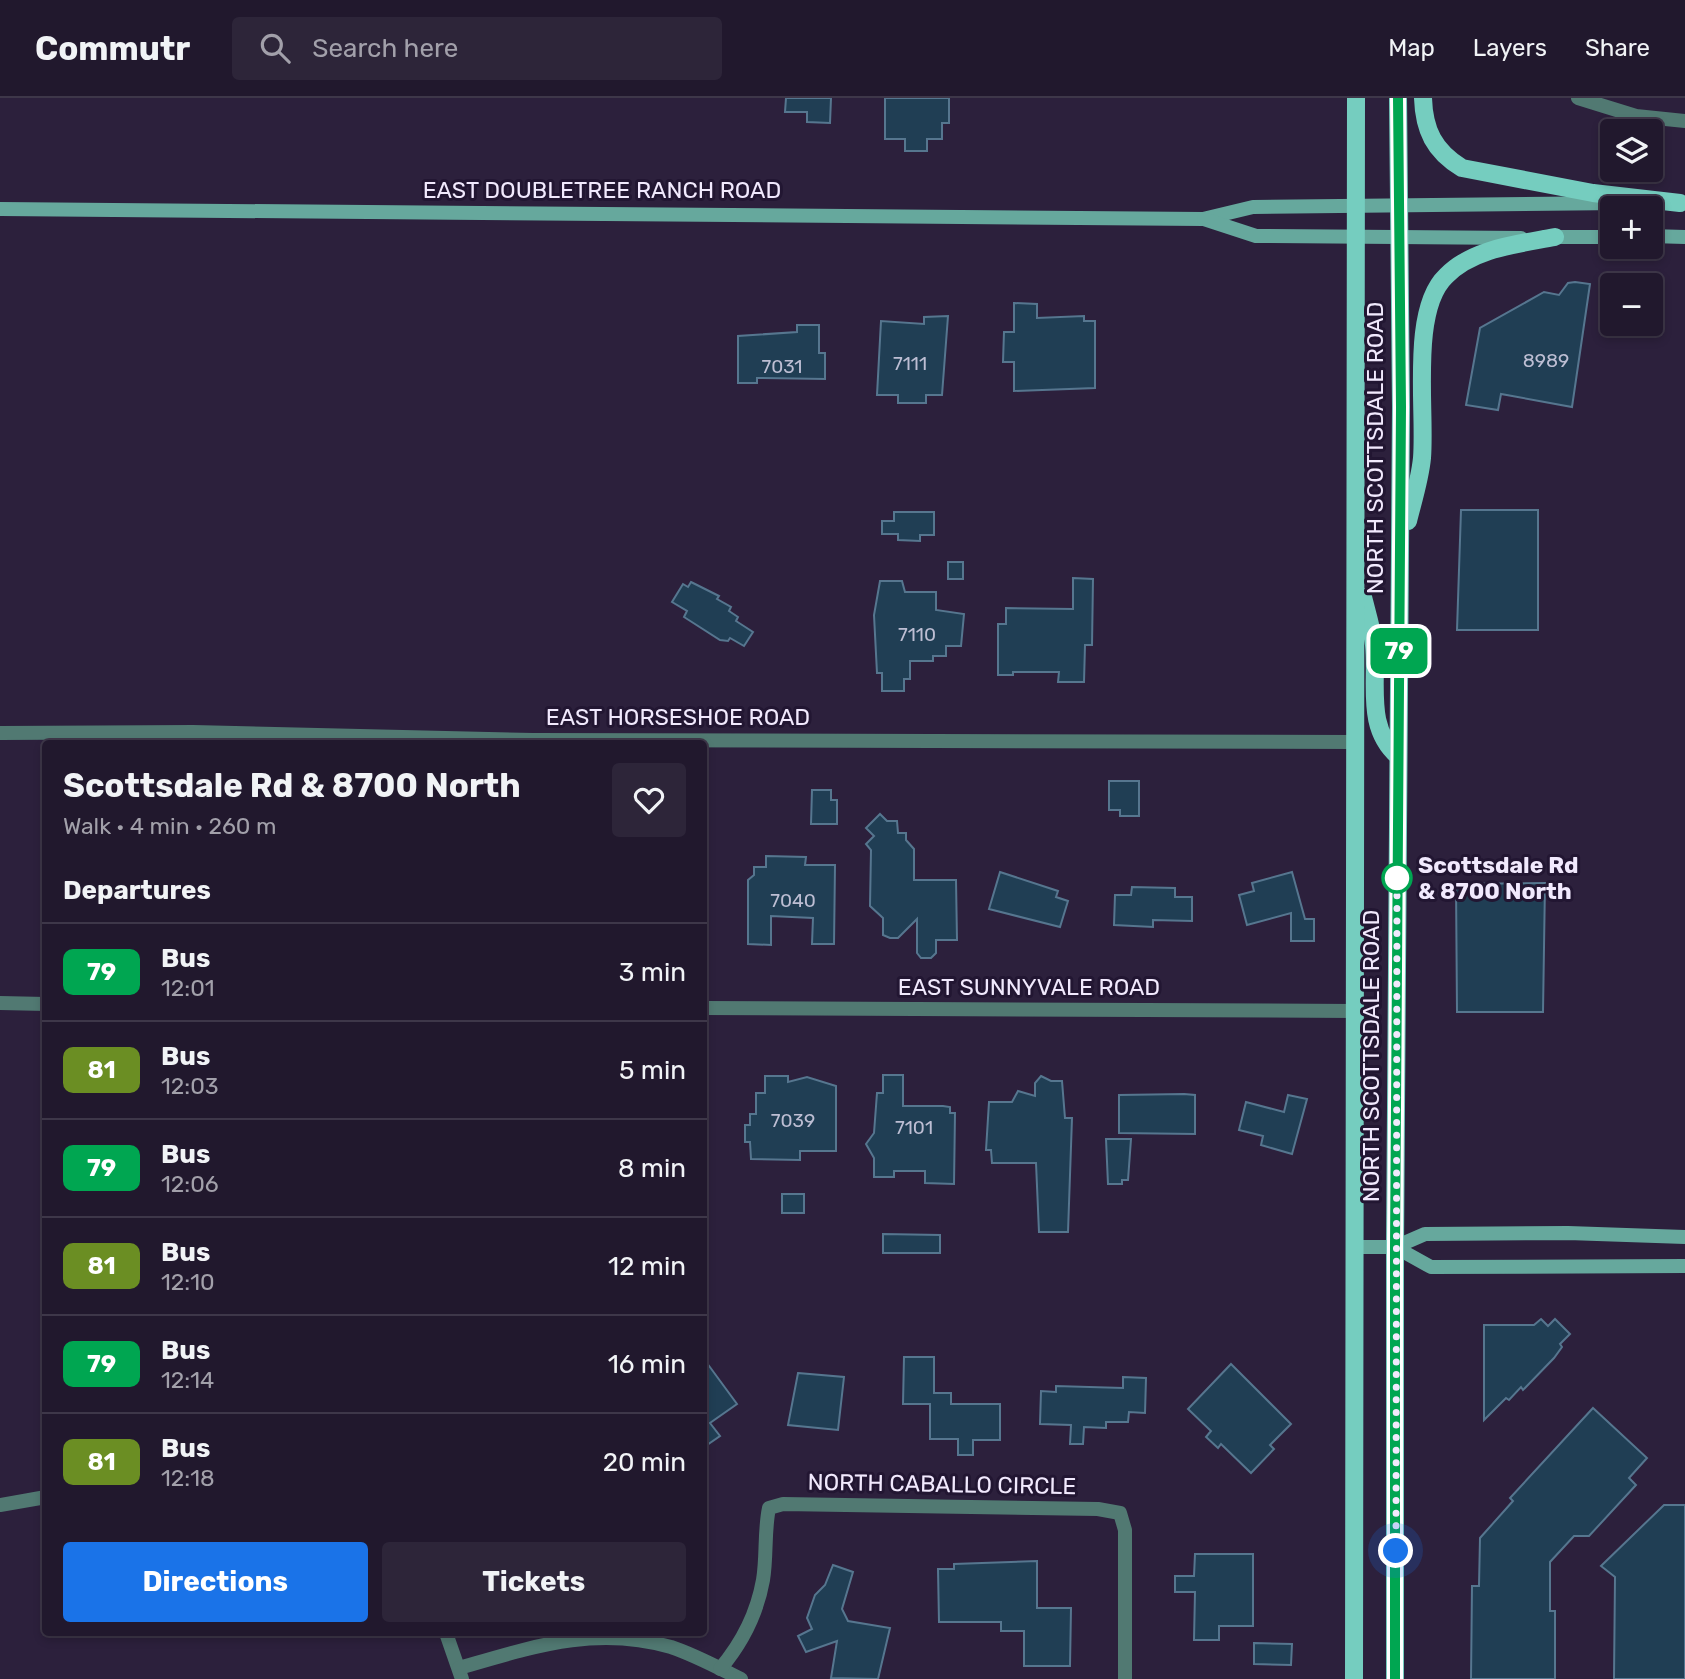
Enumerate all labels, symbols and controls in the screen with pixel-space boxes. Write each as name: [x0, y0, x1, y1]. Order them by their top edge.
search box: [232, 17, 722, 80]
text: Commutr: [35, 29, 190, 68]
icon: search: [256, 29, 294, 67]
text: Search here: [312, 33, 458, 64]
text: Map: [1388, 34, 1435, 62]
text: Layers: [1473, 34, 1547, 62]
text: Share: [1585, 34, 1650, 62]
map controls: [1600, 119, 1663, 336]
button: layers: [1600, 119, 1663, 182]
street label: EAST DOUBLETREE RANCH ROAD: [423, 176, 781, 204]
button: +: [1600, 196, 1663, 259]
button: −: [1600, 273, 1663, 336]
street label: NORTH SCOTTSDALE ROAD: [1361, 302, 1389, 594]
house number: 8989: [1523, 349, 1569, 372]
house number: 7111: [893, 352, 927, 375]
house number: 7031: [761, 355, 803, 378]
house number: 7110: [898, 623, 936, 646]
line badge: 79: [1368, 628, 1430, 674]
text: 79: [1384, 637, 1414, 665]
street label: EAST HORSESHOE ROAD: [546, 703, 810, 731]
button: heart: [612, 763, 686, 837]
text: Scottsdale Rd & 8700 North: [63, 766, 521, 805]
text: Walk · 4 min · 260 m: [63, 812, 277, 840]
place label: Scottsdale Rd & 8700 North: [1418, 851, 1579, 905]
marker: Scottsdale Rd & 8700 North: [1382, 863, 1412, 893]
text: Departures: [63, 875, 211, 906]
house number: 7040: [770, 889, 816, 912]
street label: NORTH SCOTTSDALE ROAD: [1357, 910, 1385, 1202]
text: Bus: [161, 943, 210, 974]
text: 3 min: [619, 957, 686, 988]
text: 79: [87, 958, 116, 986]
street label: EAST SUNNYVALE ROAD: [898, 973, 1160, 1001]
text: 12:01: [161, 974, 215, 1002]
text: Bus: [161, 1041, 210, 1072]
text: 5 min: [619, 1055, 686, 1086]
text: 81: [87, 1056, 116, 1084]
text: 12:03: [161, 1072, 219, 1100]
house number: 7039: [771, 1109, 815, 1132]
house number: 7101: [895, 1116, 933, 1139]
text: Bus: [161, 1139, 210, 1170]
text: 8 min: [618, 1153, 686, 1184]
text: 79: [87, 1154, 116, 1182]
text: 12:06: [161, 1170, 219, 1198]
text: Bus: [161, 1237, 210, 1268]
text: 12 min: [608, 1251, 686, 1282]
text: 81: [87, 1252, 116, 1280]
text: 12:10: [161, 1268, 215, 1296]
text: Bus: [161, 1335, 210, 1366]
text: 16 min: [608, 1349, 686, 1380]
text: 79: [87, 1350, 116, 1378]
text: 12:14: [161, 1366, 214, 1394]
text: Bus: [161, 1433, 210, 1464]
text: 20 min: [603, 1447, 686, 1478]
text: 81: [87, 1448, 116, 1476]
text: 12:18: [161, 1464, 215, 1492]
street label: NORTH CABALLO CIRCLE: [807, 1468, 1077, 1500]
your location: [1378, 1533, 1413, 1568]
button: Directions: [63, 1542, 368, 1622]
button: Tickets: [382, 1542, 686, 1622]

